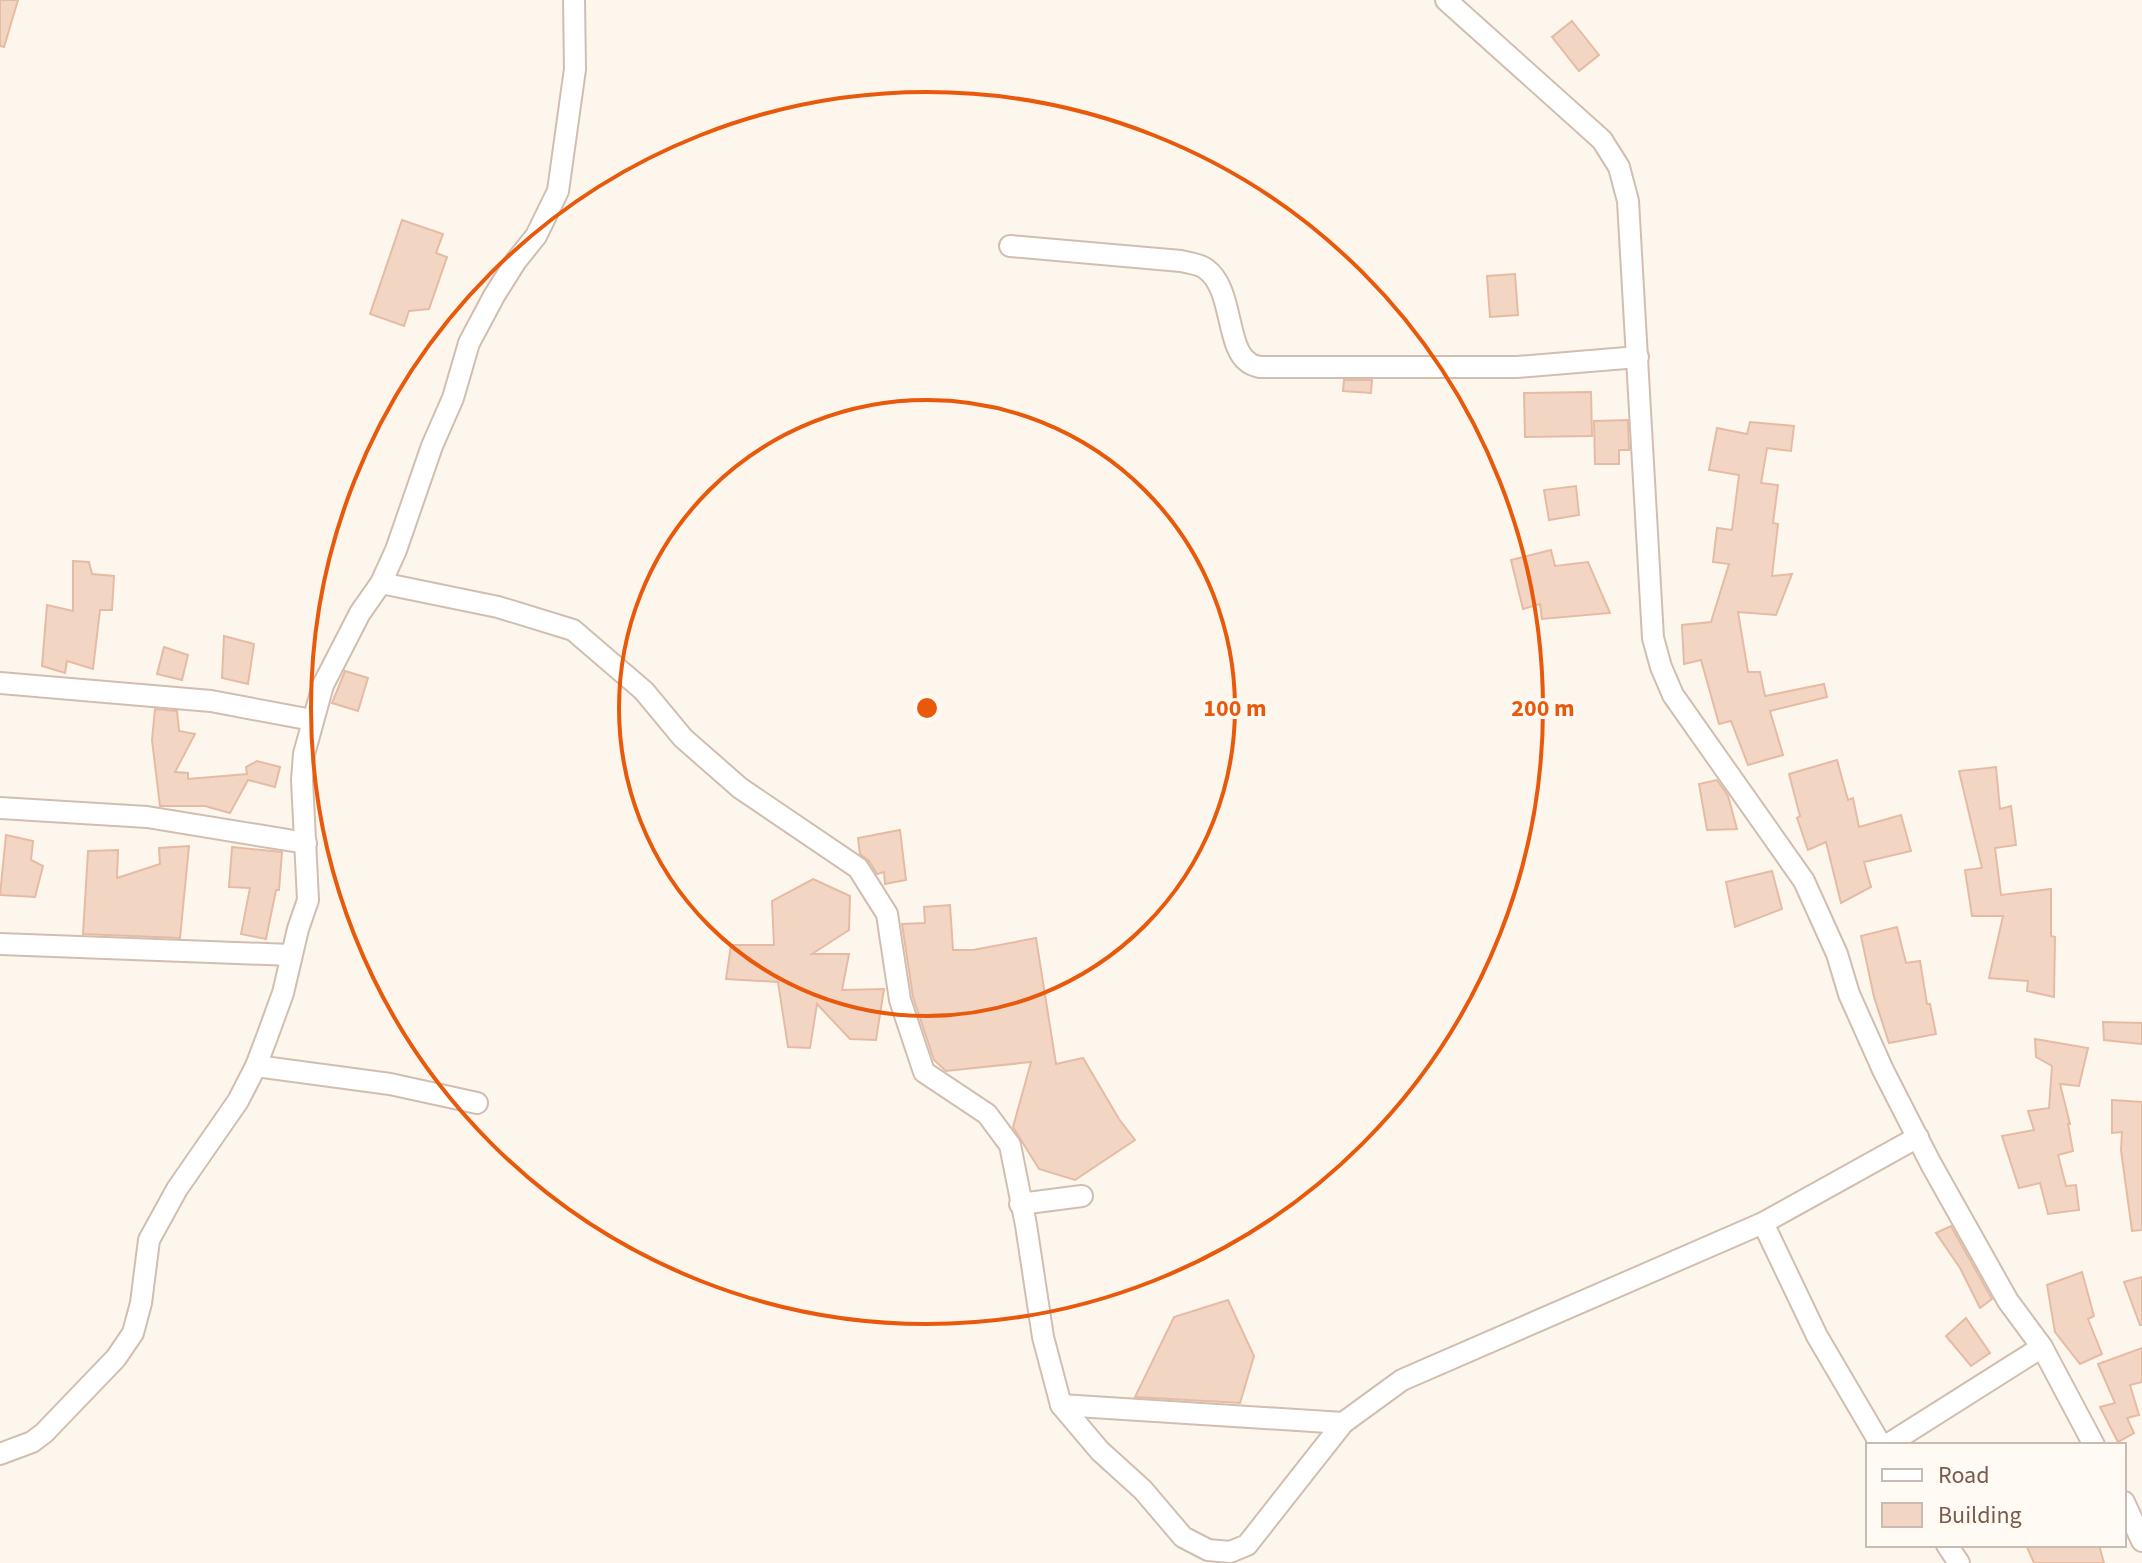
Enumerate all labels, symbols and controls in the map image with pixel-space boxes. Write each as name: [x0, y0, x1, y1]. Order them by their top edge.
text: 100 m: [1203, 691, 1267, 726]
text: 200 m: [1511, 691, 1575, 726]
centre of rings: [913, 694, 941, 722]
legend: [1866, 1443, 2126, 1547]
text: Road: [1938, 1458, 1990, 1493]
text: Building: [1938, 1498, 2022, 1533]

